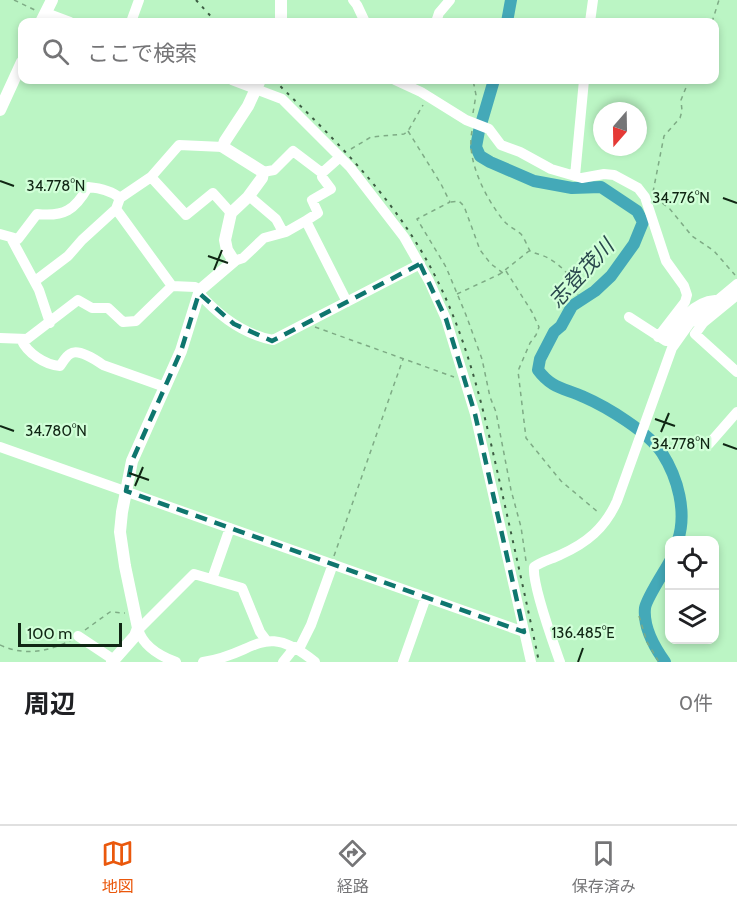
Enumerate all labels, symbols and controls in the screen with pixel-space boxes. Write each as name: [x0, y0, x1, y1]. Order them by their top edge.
search box: [18, 18, 719, 84]
icon: search: [39, 35, 72, 68]
text: ここで検索: [87, 40, 197, 67]
north arrow: [593, 102, 647, 156]
text: 34.778°N: [27, 177, 85, 195]
text: 34.776°N: [652, 189, 710, 207]
water label: 志登茂川: [543, 232, 620, 312]
text: 34.780°N: [25, 422, 87, 440]
text: 34.778°N: [652, 435, 710, 453]
map controls: [665, 536, 719, 644]
button: locate: [665, 536, 719, 590]
button: layers: [665, 590, 719, 644]
scale bar: [18, 620, 122, 648]
text: 100 m: [27, 624, 72, 643]
text: 136.485°E: [551, 624, 615, 642]
text: 周辺: [24, 688, 76, 720]
text: 0件: [679, 691, 713, 715]
tab: 地図: [101, 837, 134, 897]
tab: 経路: [336, 837, 369, 897]
tab: 保存済み: [572, 837, 636, 897]

